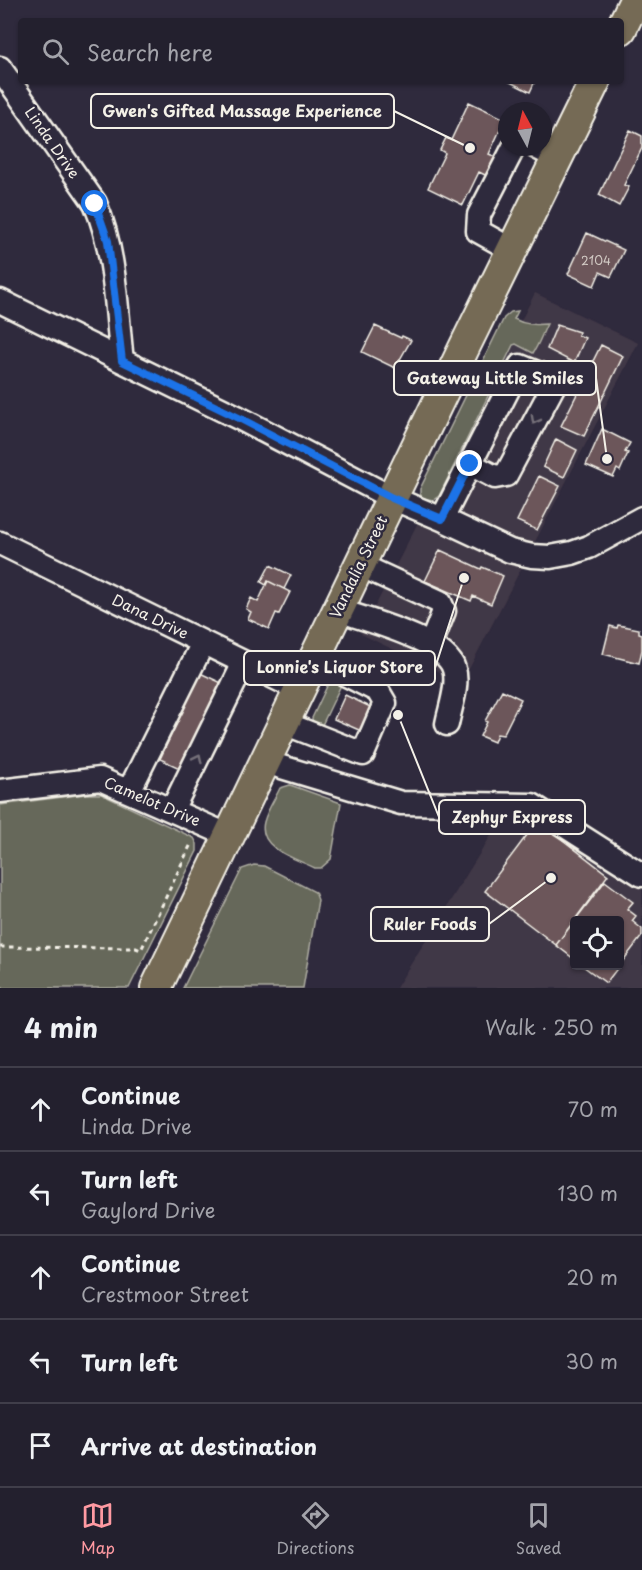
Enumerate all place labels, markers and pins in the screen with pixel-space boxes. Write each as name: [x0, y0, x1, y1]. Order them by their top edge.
callout: Gwen's Gifted Massage Experience: [91, 94, 394, 128]
callout: Gateway Little Smiles: [394, 361, 596, 395]
callout: Lonnie's Liquor Store: [244, 651, 435, 685]
callout: Zephyr Express: [439, 800, 585, 834]
callout: Ruler Foods: [371, 907, 489, 941]

